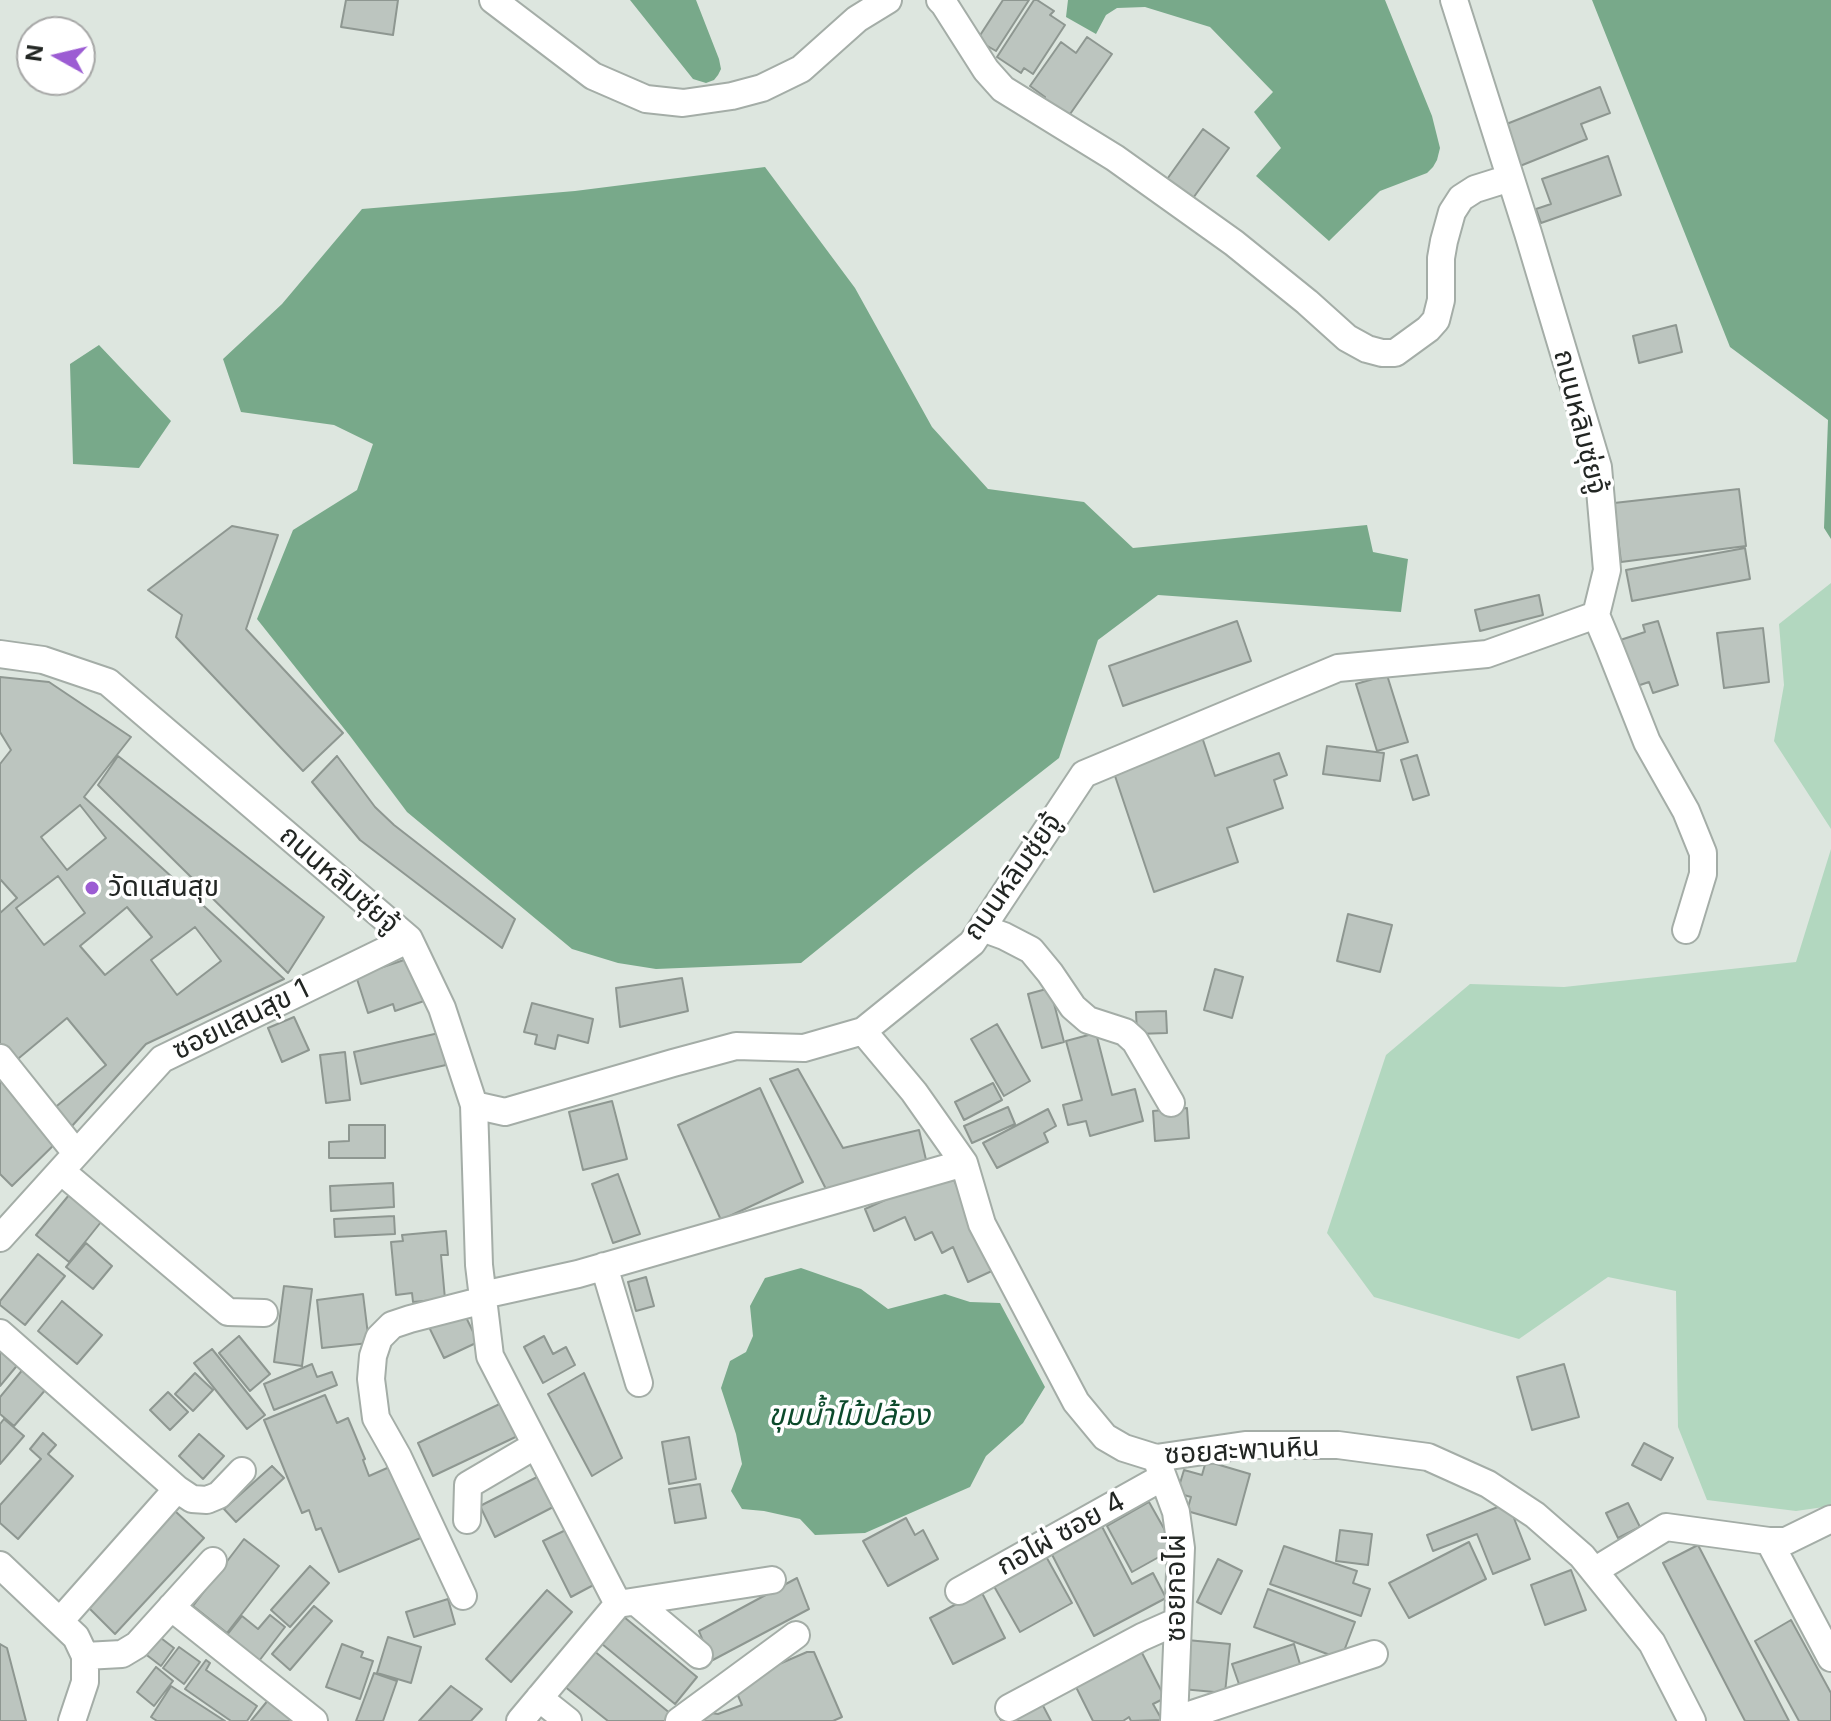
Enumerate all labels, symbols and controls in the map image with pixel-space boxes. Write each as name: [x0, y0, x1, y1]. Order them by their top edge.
north arrow: [16, 16, 96, 96]
text: N: [20, 43, 48, 63]
street label: ถนนหลิมซุ่ยจู้: [1546, 346, 1614, 498]
street label: ถนนหลิมซุ่ยจู้: [957, 807, 1069, 947]
street label: ถนนหลิมซุ่ยจู้: [272, 819, 406, 941]
place label: วัดแสนสุข: [108, 871, 219, 905]
marker: วัดแสนสุข: [83, 879, 101, 897]
street label: ซอยแสนสุข 1: [167, 973, 315, 1067]
water label: ขุมน้ำไม้ปล้อง: [768, 1398, 930, 1434]
street label: ซอยสะพานหิน: [1164, 1430, 1320, 1472]
street label: กอไผ่ ซอย 4: [991, 1485, 1131, 1583]
street label: ซอยกอไผ่: [1160, 1534, 1194, 1642]

